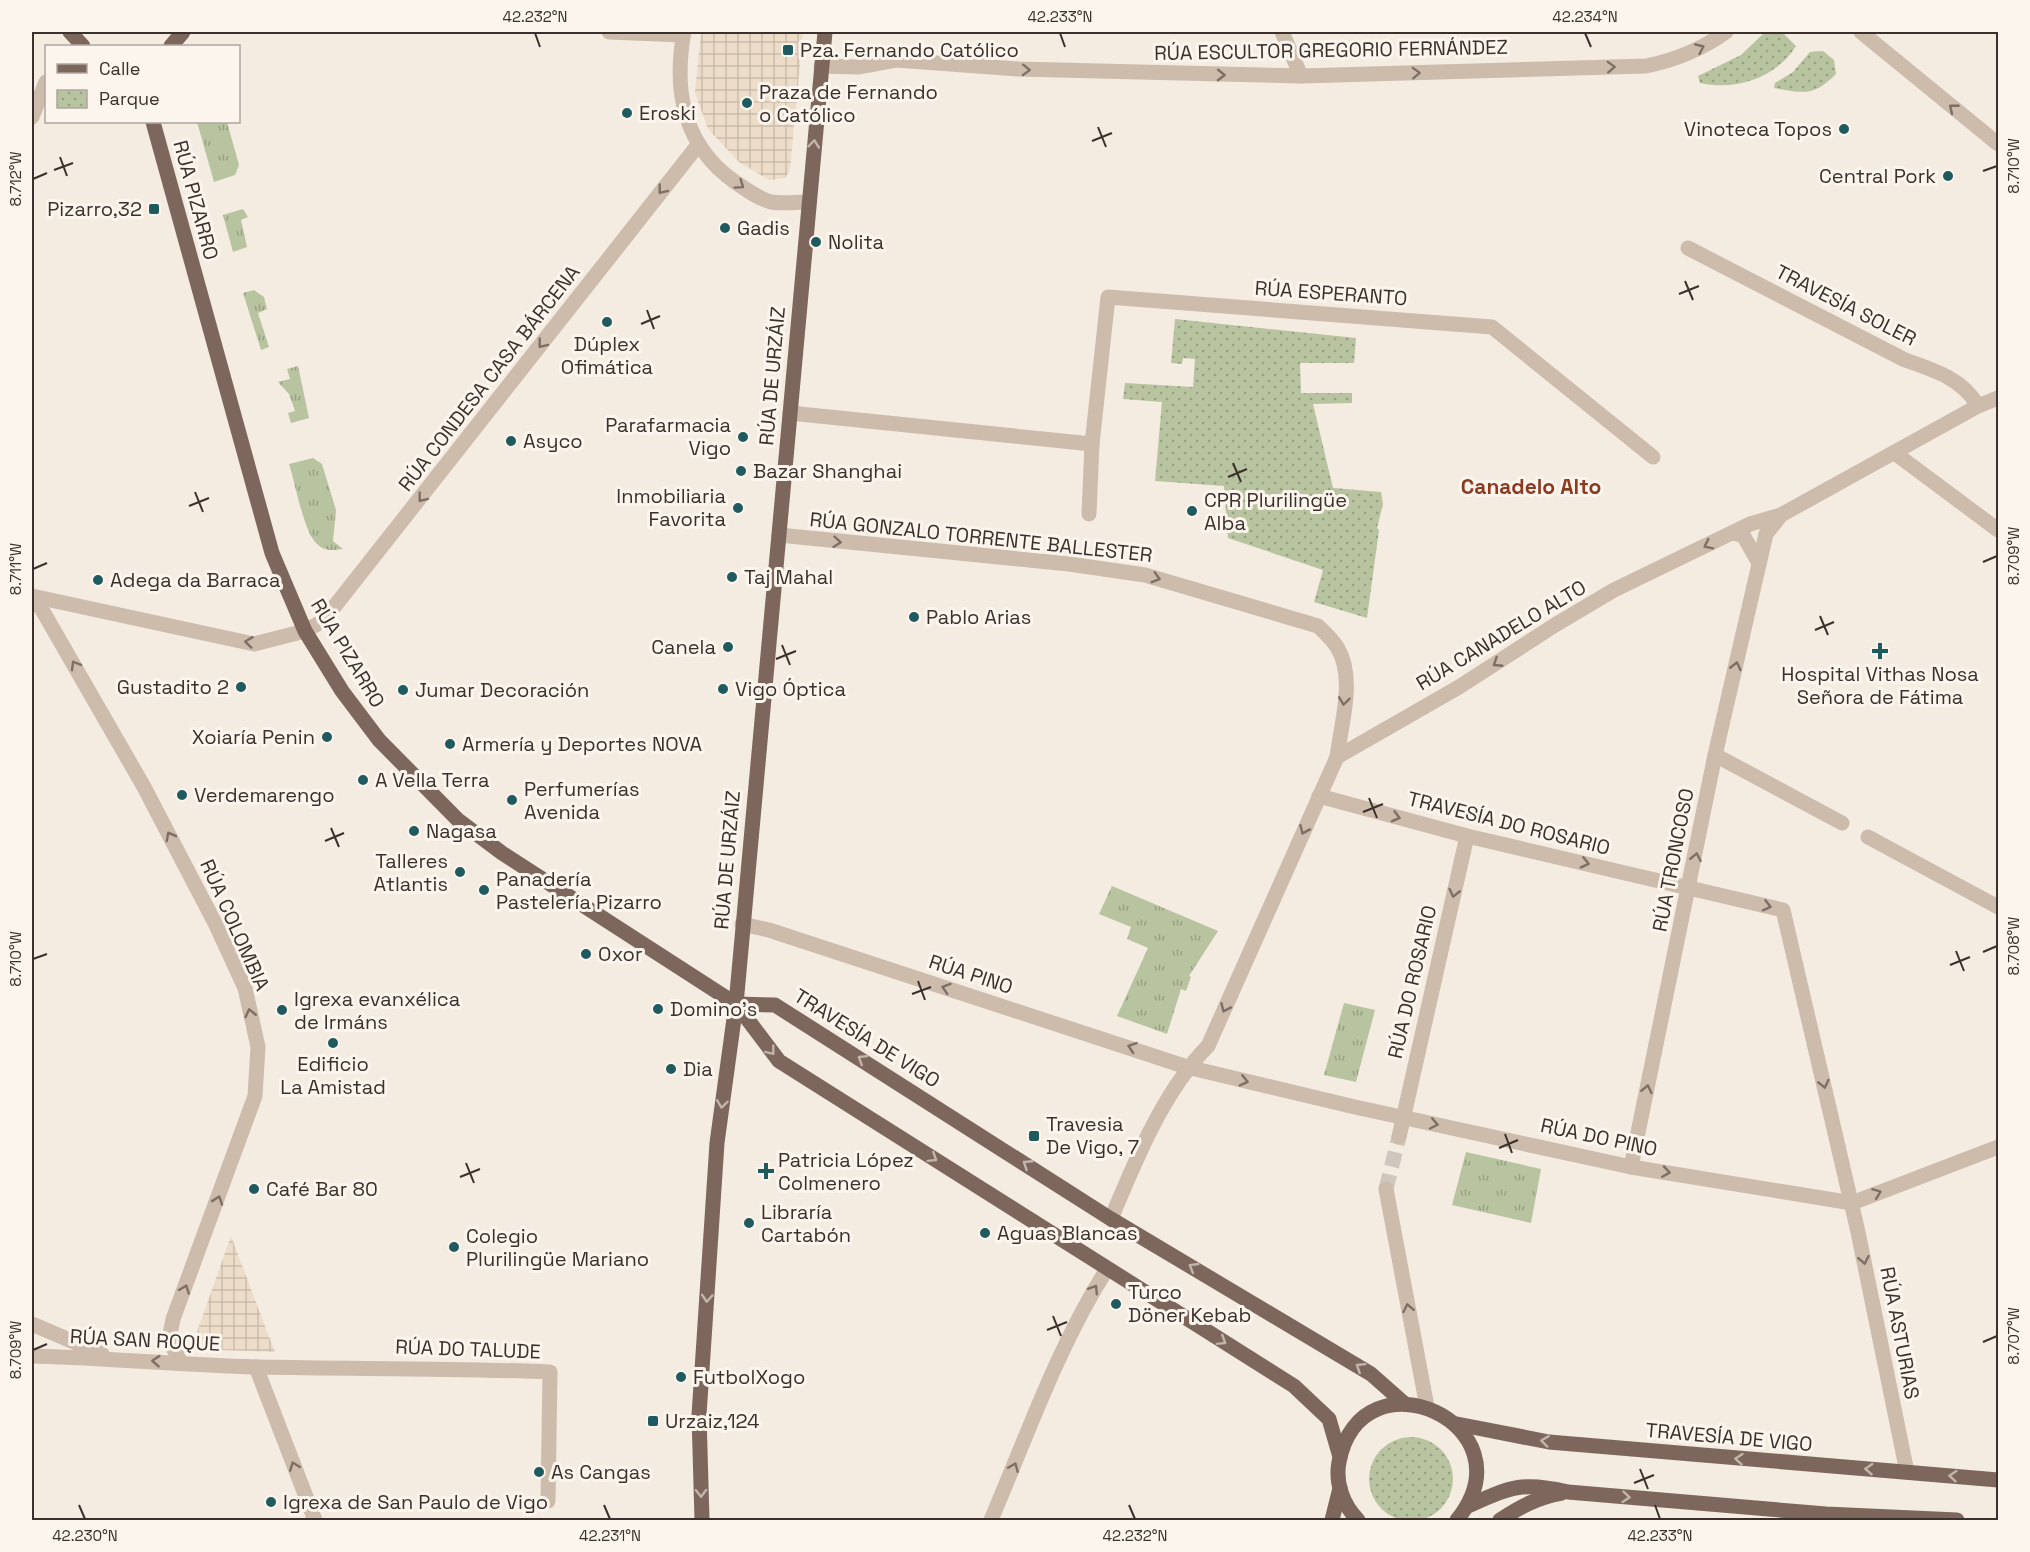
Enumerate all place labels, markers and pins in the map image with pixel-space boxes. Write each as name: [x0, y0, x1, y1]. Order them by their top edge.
place label: Pza. Fernando Católico: [800, 37, 1019, 63]
marker: Pza. Fernando Católico: [781, 43, 795, 57]
place label: Praza de Fernando o Católico: [759, 79, 938, 128]
marker: Praza de Fernando o Católico: [740, 96, 754, 110]
place label: Eroski: [639, 100, 696, 126]
marker: Eroski: [620, 106, 634, 120]
place label: Vinoteca Topos: [1684, 116, 1832, 142]
marker: Vinoteca Topos: [1837, 122, 1851, 136]
place label: Central Pork: [1819, 163, 1936, 189]
marker: Central Pork: [1941, 169, 1955, 183]
place label: Pizarro,32: [47, 196, 142, 222]
marker: Pizarro,32: [147, 202, 161, 216]
place label: Gadis: [737, 215, 790, 241]
marker: Gadis: [718, 221, 732, 235]
place label: Nolita: [828, 229, 884, 255]
marker: Nolita: [809, 235, 823, 249]
marker: Dúplex Ofimática: [600, 315, 614, 329]
place label: Dúplex Ofimática: [561, 331, 653, 380]
place label: Parafarmacia Vigo: [605, 412, 731, 461]
place label: Asyco: [523, 428, 583, 454]
marker: Parafarmacia Vigo: [736, 430, 750, 444]
marker: Asyco: [504, 434, 518, 448]
place label: Bazar Shanghai: [753, 458, 902, 484]
marker: Bazar Shanghai: [734, 464, 748, 478]
place label: Inmobiliaria Favorita: [616, 483, 726, 532]
place label: CPR Plurilingüe Alba: [1204, 487, 1347, 536]
marker: Inmobiliaria Favorita: [731, 501, 745, 515]
marker: CPR Plurilingüe Alba: [1185, 504, 1199, 518]
place label: Taj Mahal: [744, 564, 833, 590]
place label: Adega da Barraca: [110, 567, 280, 593]
marker: Taj Mahal: [725, 570, 739, 584]
marker: Adega da Barraca: [91, 573, 105, 587]
place label: Pablo Arias: [926, 604, 1031, 630]
marker: Pablo Arias: [907, 610, 921, 624]
place label: Canela: [651, 634, 716, 660]
marker: Canela: [721, 640, 735, 654]
marker: Hospital Vithas Nosa Señora de Fátima: [1871, 642, 1889, 660]
place label: Hospital Vithas Nosa Señora de Fátima: [1781, 661, 1979, 710]
place label: Gustadito 2: [117, 674, 229, 700]
place label: Vigo Óptica: [735, 676, 846, 702]
place label: Jumar Decoración: [415, 677, 589, 703]
marker: Gustadito 2: [234, 680, 248, 694]
marker: Vigo Óptica: [716, 682, 730, 696]
marker: Jumar Decoración: [396, 683, 410, 697]
place label: Xoiaría Penin: [192, 724, 315, 750]
marker: Xoiaría Penin: [320, 730, 334, 744]
place label: Armería y Deportes NOVA: [462, 731, 703, 757]
marker: Armería y Deportes NOVA: [443, 737, 457, 751]
place label: A Vella Terra: [375, 767, 489, 793]
marker: A Vella Terra: [356, 773, 370, 787]
place label: Perfumerías Avenida: [524, 776, 640, 825]
place label: Verdemarengo: [194, 782, 335, 808]
marker: Verdemarengo: [175, 788, 189, 802]
marker: Perfumerías Avenida: [505, 793, 519, 807]
place label: Nagasa: [426, 818, 497, 844]
marker: Nagasa: [407, 824, 421, 838]
place label: Talleres Atlantis: [374, 848, 448, 897]
marker: Talleres Atlantis: [453, 865, 467, 879]
place label: Panadería Pastelería Pizarro: [496, 866, 662, 915]
marker: Panadería Pastelería Pizarro: [477, 883, 491, 897]
place label: Oxor: [598, 941, 643, 967]
marker: Oxor: [579, 947, 593, 961]
place label: Igrexa evanxélica de Irmáns: [294, 986, 460, 1035]
place label: Domino's: [670, 996, 757, 1022]
marker: Domino's: [651, 1002, 665, 1016]
marker: Igrexa evanxélica de Irmáns: [275, 1003, 289, 1017]
marker: Edificio La Amistad: [326, 1036, 340, 1050]
place label: Edificio La Amistad: [280, 1051, 386, 1100]
place label: Dia: [683, 1056, 713, 1082]
marker: Dia: [664, 1062, 678, 1076]
place label: Travesia De Vigo, 7: [1046, 1111, 1139, 1160]
marker: Travesia De Vigo, 7: [1027, 1129, 1041, 1143]
place label: Patricia López Colmenero: [778, 1147, 914, 1196]
marker: Patricia López Colmenero: [759, 1164, 773, 1178]
place label: Café Bar 80: [266, 1176, 378, 1202]
marker: Café Bar 80: [247, 1182, 261, 1196]
place label: Libraría Cartabón: [761, 1199, 851, 1248]
marker: Libraría Cartabón: [742, 1216, 756, 1230]
place label: Aguas Blancas: [997, 1220, 1138, 1246]
place label: Colegio Plurilingüe Mariano: [466, 1223, 649, 1272]
marker: Aguas Blancas: [978, 1226, 992, 1240]
marker: Colegio Plurilingüe Mariano: [447, 1240, 461, 1254]
place label: Turco Döner Kebab: [1128, 1279, 1251, 1328]
marker: Turco Döner Kebab: [1109, 1297, 1123, 1311]
place label: FutbolXogo: [693, 1364, 805, 1390]
marker: FutbolXogo: [674, 1370, 688, 1384]
place label: Urzaiz,124: [665, 1408, 760, 1434]
marker: Urzaiz,124: [646, 1414, 660, 1428]
place label: As Cangas: [551, 1459, 651, 1485]
marker: As Cangas: [532, 1465, 546, 1479]
place label: Igrexa de San Paulo de Vigo: [283, 1489, 548, 1515]
marker: Igrexa de San Paulo de Vigo: [264, 1495, 278, 1509]

